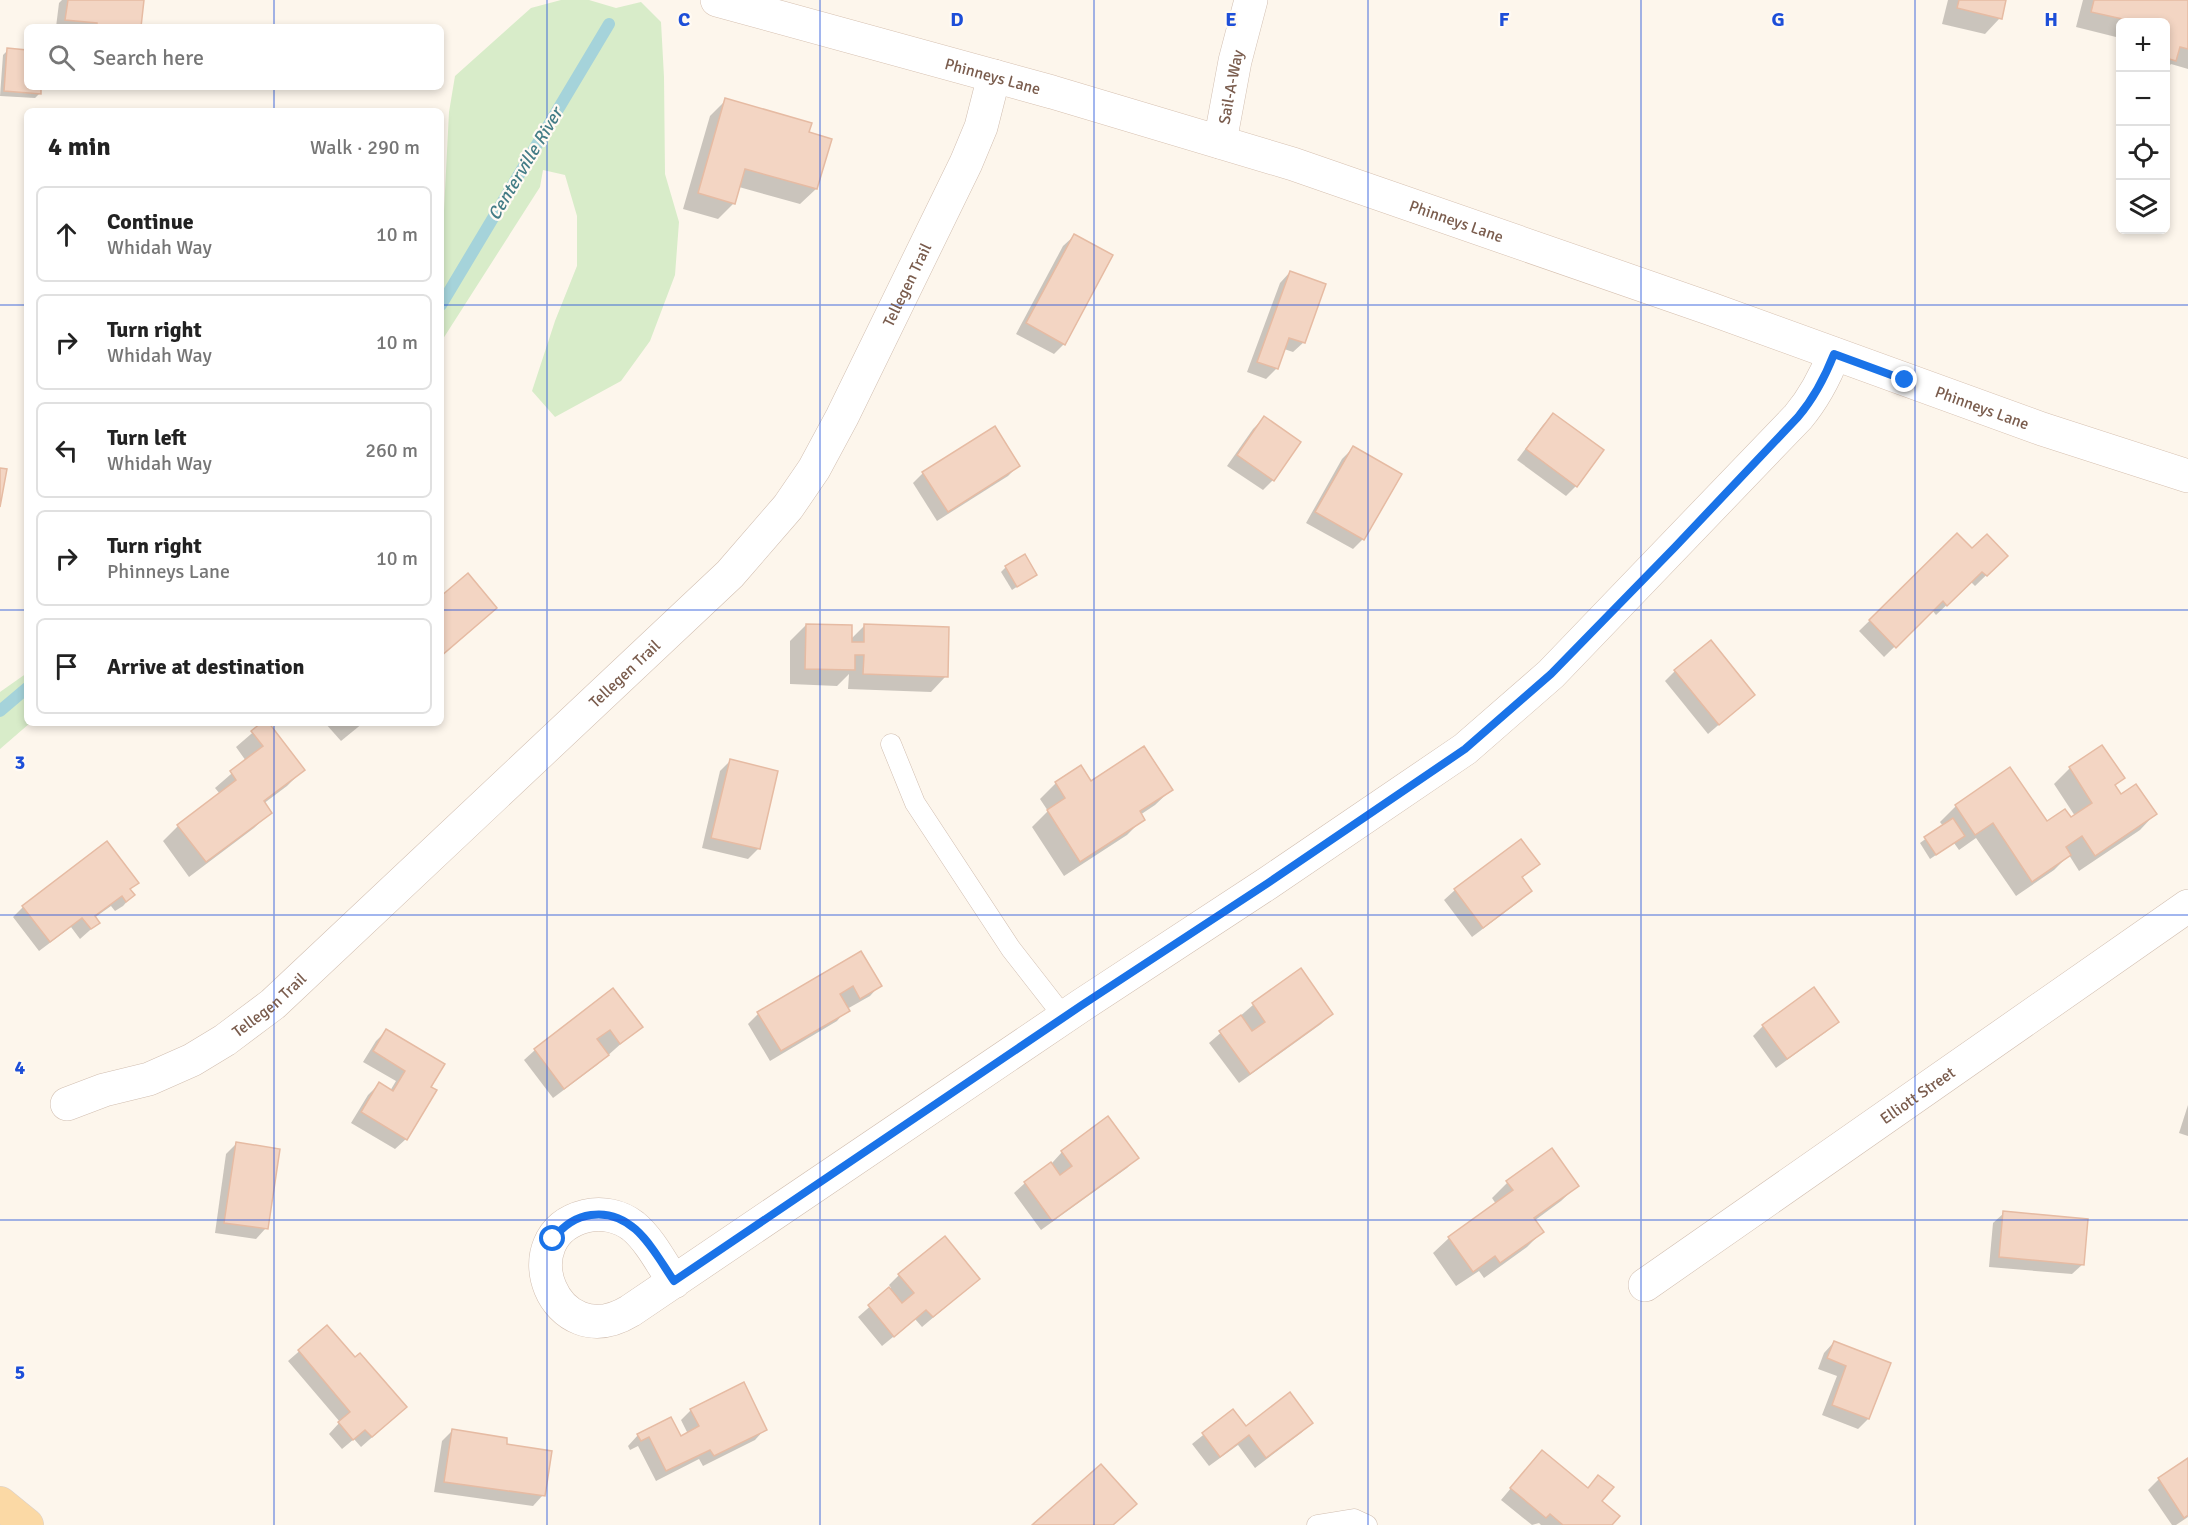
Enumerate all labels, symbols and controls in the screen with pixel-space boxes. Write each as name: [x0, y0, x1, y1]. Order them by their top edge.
text: C: [678, 7, 690, 32]
text: D: [950, 7, 964, 32]
text: E: [1225, 7, 1237, 32]
text: F: [1499, 7, 1510, 32]
text: G: [1771, 7, 1785, 32]
text: H: [2044, 7, 2058, 32]
map controls: [2116, 18, 2170, 234]
button: +: [2116, 18, 2170, 72]
search box: [24, 24, 444, 90]
icon: search: [45, 41, 78, 74]
text: Search here: [93, 44, 204, 71]
street label: Sail-A-Way: [1214, 47, 1249, 126]
street label: Phinneys Lane: [942, 54, 1043, 99]
button: −: [2116, 72, 2170, 126]
water label: Centerville River: [483, 102, 568, 224]
button: locate: [2116, 126, 2170, 180]
text: 4 min: [48, 131, 111, 163]
text: Walk · 290 m: [310, 135, 420, 160]
button: layers: [2116, 180, 2170, 234]
street label: Phinneys Lane: [1406, 196, 1506, 247]
text: Continue: [107, 208, 194, 235]
icon: ahead: [50, 218, 83, 251]
text: 10 m: [376, 222, 418, 247]
text: Whidah Way: [107, 235, 212, 260]
street label: Tellegen Trail: [879, 240, 936, 330]
text: Turn right: [107, 316, 202, 343]
icon: right: [50, 326, 83, 359]
text: 10 m: [376, 330, 418, 355]
text: Whidah Way: [107, 343, 212, 368]
route end: [1891, 366, 1917, 392]
street label: Phinneys Lane: [1932, 382, 2032, 435]
text: Turn left: [107, 424, 187, 451]
icon: left: [50, 434, 83, 467]
text: 260 m: [365, 438, 418, 463]
text: Whidah Way: [107, 451, 212, 476]
text: Turn right: [107, 532, 202, 559]
icon: right: [50, 542, 83, 575]
text: 10 m: [376, 546, 418, 571]
text: Phinneys Lane: [107, 559, 230, 584]
street label: Tellegen Trail: [585, 636, 665, 712]
icon: arrive: [50, 650, 83, 683]
text: Arrive at destination: [107, 653, 304, 680]
text: 3: [15, 750, 25, 775]
street label: Tellegen Trail: [229, 969, 311, 1042]
text: 4: [15, 1055, 26, 1080]
street label: Elliott Street: [1876, 1062, 1960, 1129]
route start: [539, 1225, 565, 1251]
text: 5: [15, 1360, 25, 1385]

